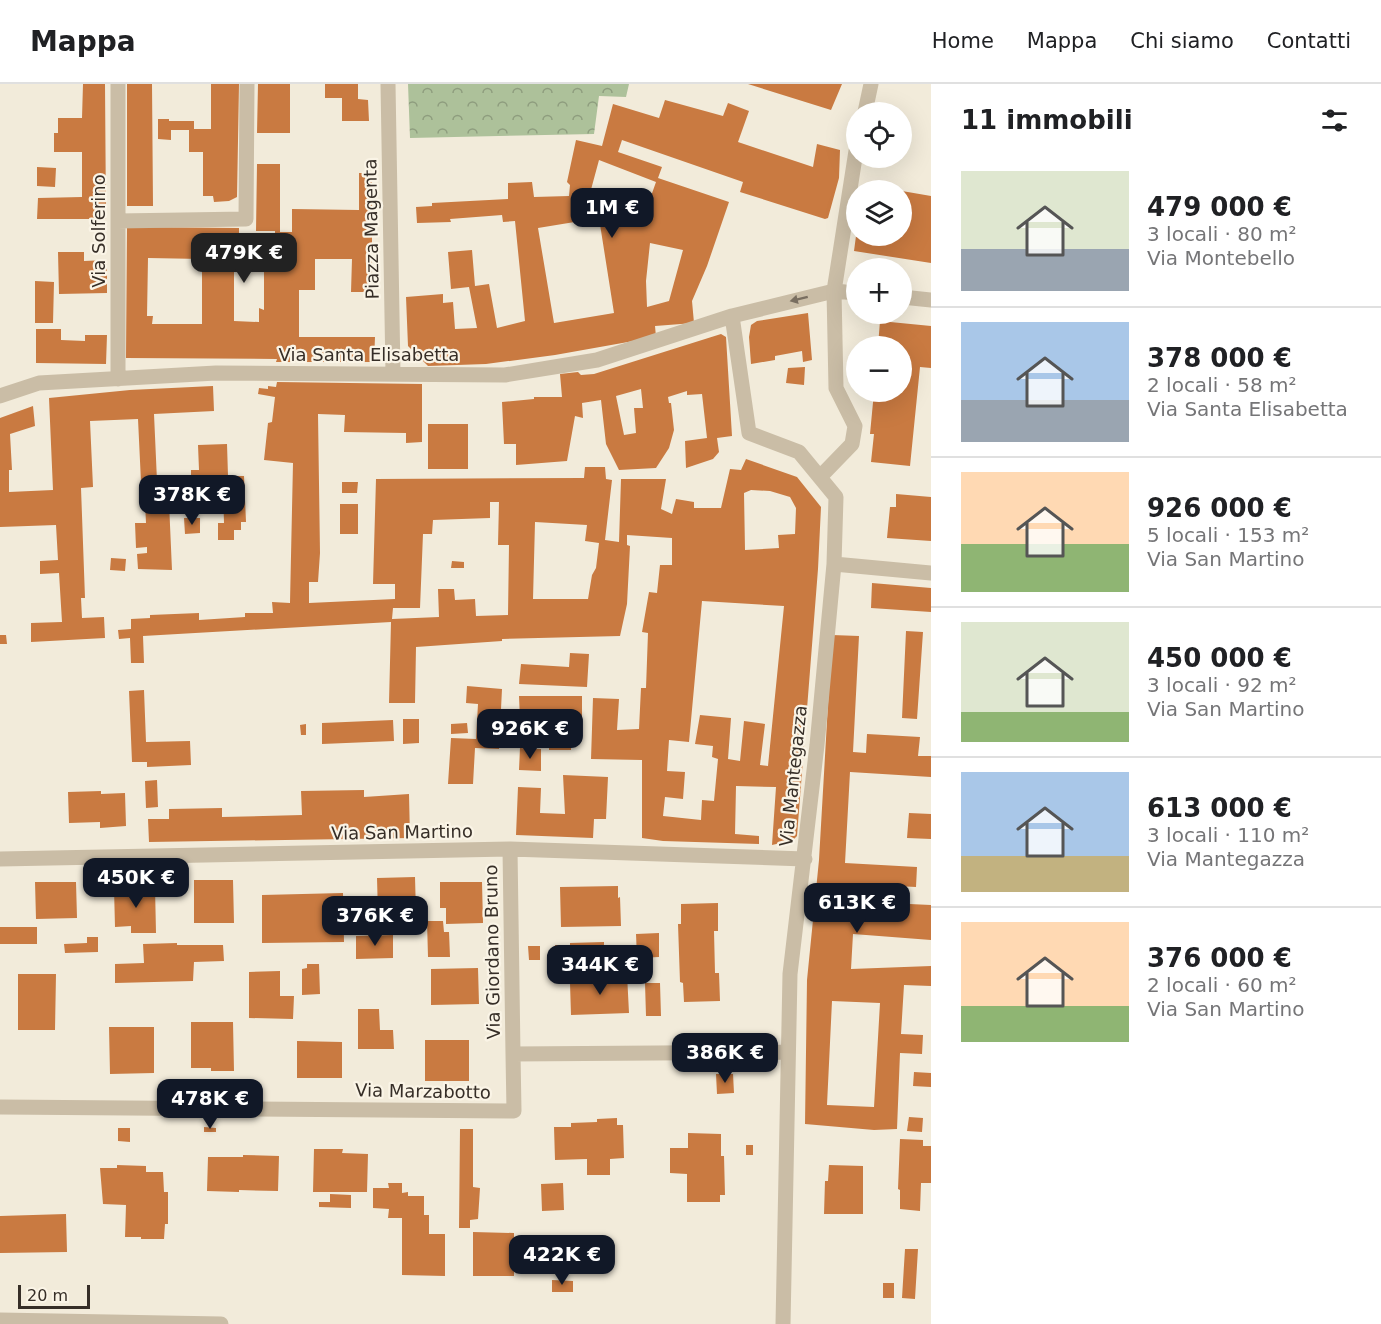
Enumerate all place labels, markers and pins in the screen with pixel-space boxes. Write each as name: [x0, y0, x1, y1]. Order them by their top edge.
pin: 1M €: [576, 188, 648, 239]
pin: 479K €: [195, 233, 293, 284]
pin: 378K €: [143, 475, 241, 526]
pin: 926K €: [481, 709, 579, 760]
pin: 450K €: [87, 858, 185, 909]
pin: 613K €: [808, 883, 906, 934]
pin: 376K €: [326, 896, 424, 947]
pin: 344K €: [551, 945, 649, 996]
pin: 386K €: [676, 1033, 774, 1084]
pin: 478K €: [161, 1079, 259, 1130]
pin: 422K €: [513, 1235, 611, 1286]

